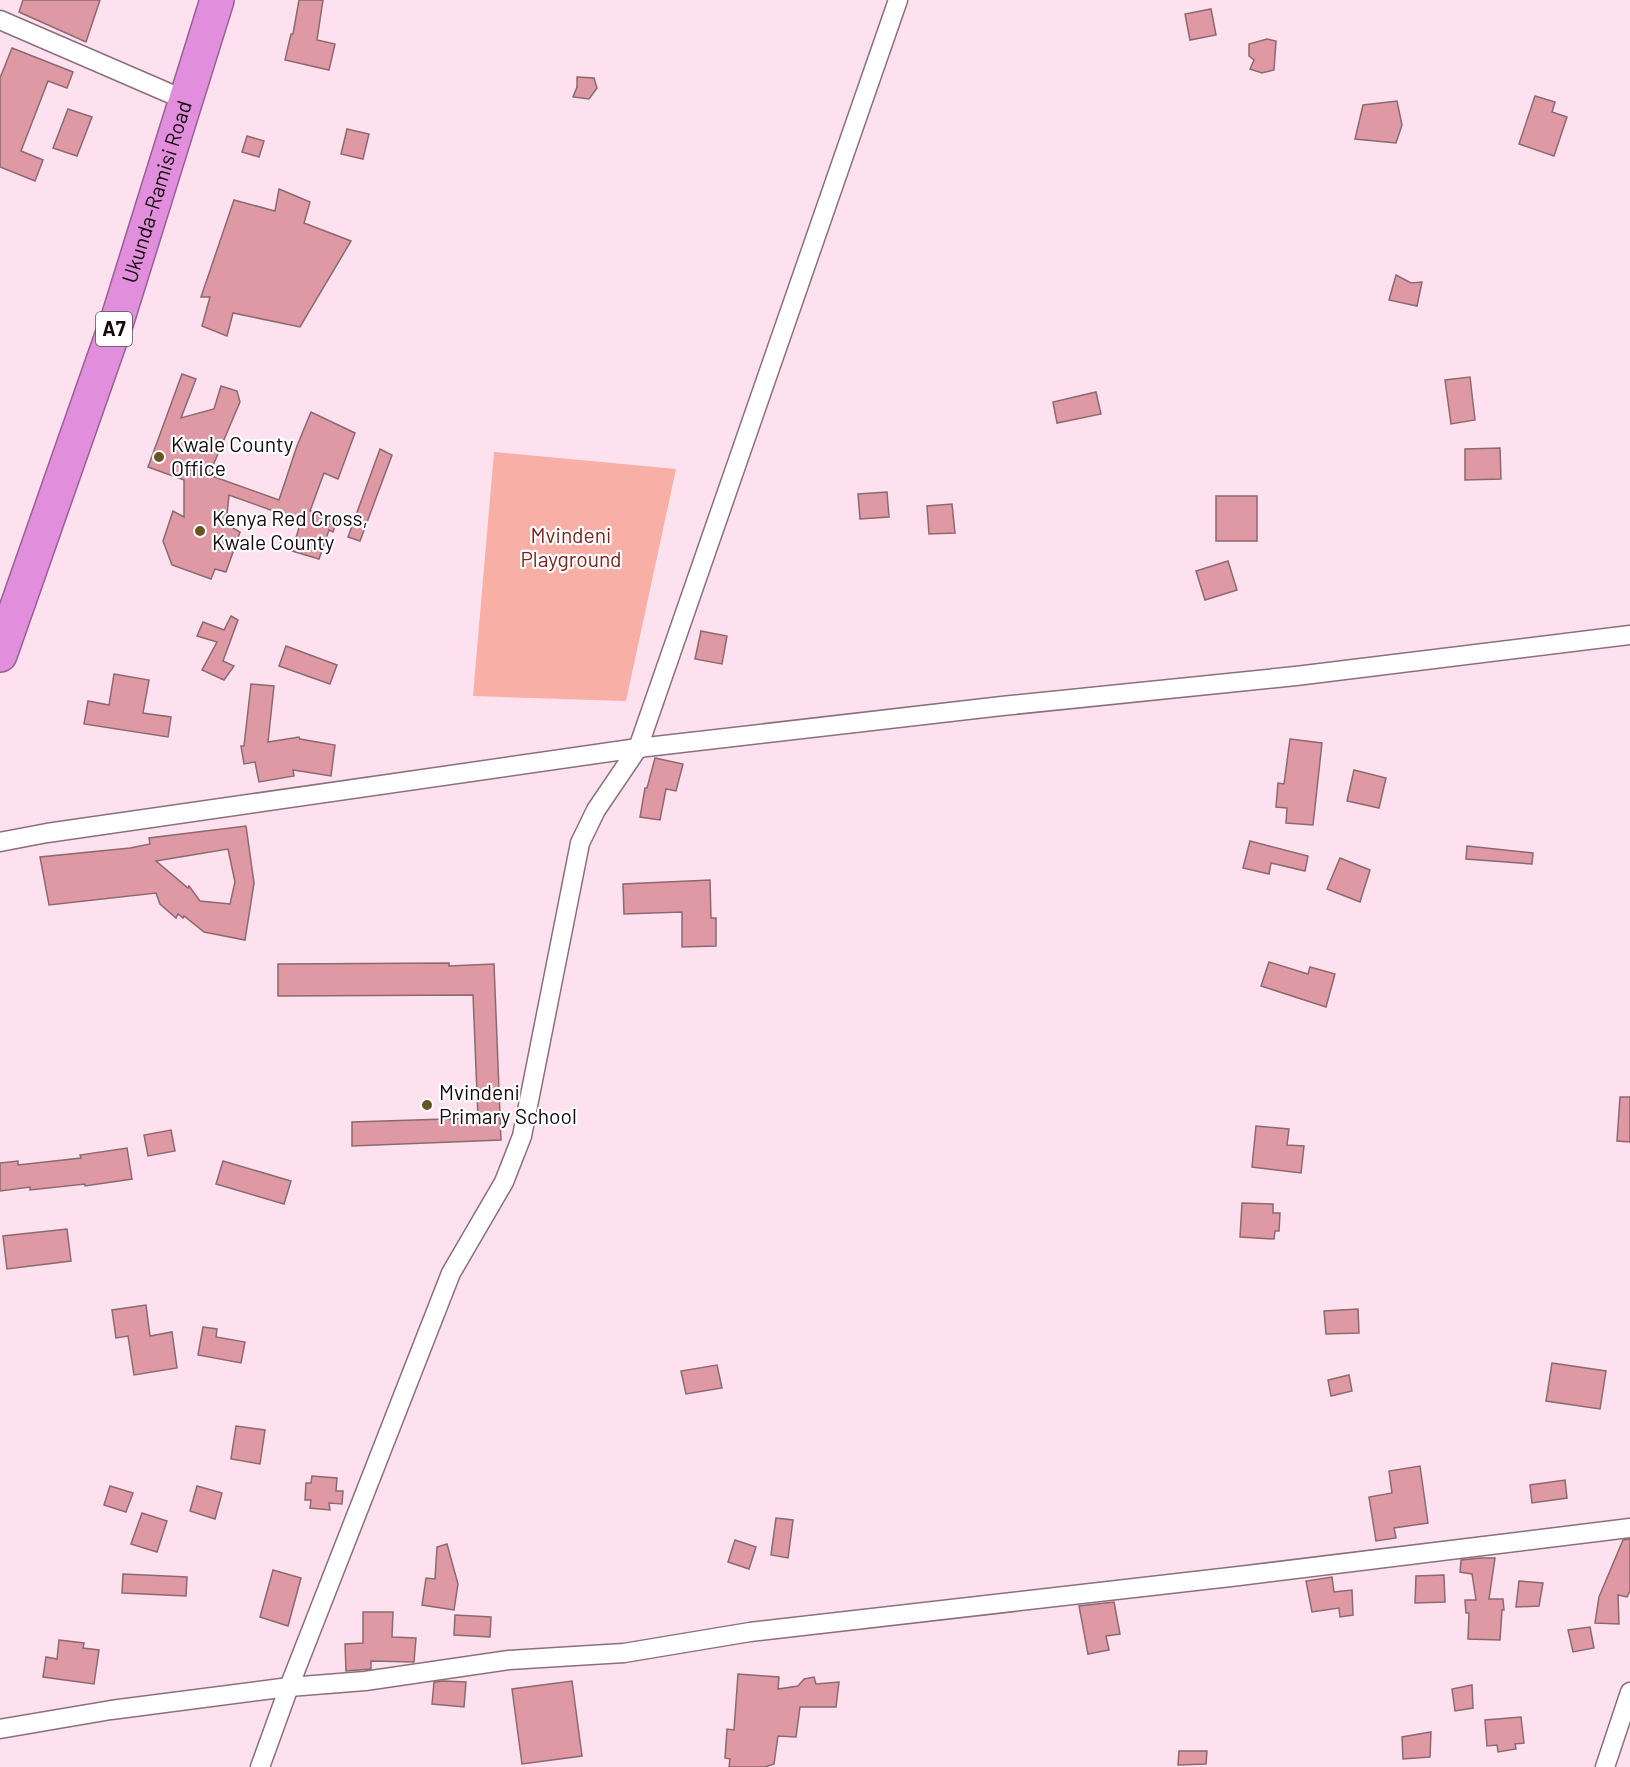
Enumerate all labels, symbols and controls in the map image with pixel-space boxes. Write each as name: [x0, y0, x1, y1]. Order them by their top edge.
street label: Ukunda-Ramisi Road: [116, 97, 196, 286]
road number: A7: [96, 312, 132, 346]
place label: Kwale County Office: [171, 431, 294, 480]
marker: Kwale County Office: [152, 450, 166, 464]
place label: Kenya Red Cross, Kwale County: [212, 505, 368, 554]
park label: Mvindeni Playground: [520, 522, 622, 571]
marker: Kenya Red Cross, Kwale County: [193, 524, 207, 538]
place label: Mvindeni Primary School: [439, 1079, 577, 1128]
marker: Mvindeni Primary School: [420, 1098, 434, 1112]

